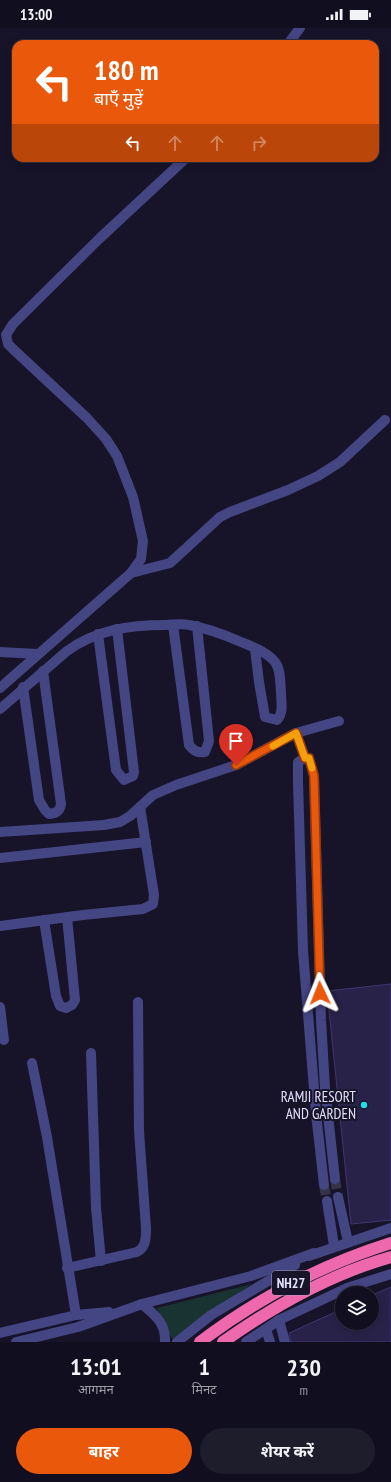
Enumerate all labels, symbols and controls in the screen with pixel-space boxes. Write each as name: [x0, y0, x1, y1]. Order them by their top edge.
text: 13:00: [20, 5, 52, 24]
text: 180 m: [94, 51, 158, 88]
icon: left: [28, 56, 80, 108]
text: बाएँ मुड़ें: [94, 87, 143, 110]
icon: left: [122, 132, 144, 154]
icon: ahead: [164, 132, 186, 154]
icon: ahead: [206, 132, 228, 154]
icon: right: [248, 132, 270, 154]
pin: [219, 724, 253, 765]
icon: arrive: [225, 730, 247, 752]
position arrow: [299, 972, 341, 1014]
place label: RAMJI RESORT AND GARDEN: [281, 1087, 356, 1123]
marker: RAMJI RESORT AND GARDEN: [359, 1100, 369, 1110]
road number: NH27: [272, 1271, 310, 1295]
map controls: [335, 1286, 379, 1330]
button: layers: [335, 1286, 379, 1330]
text: 13:01: [70, 1351, 122, 1382]
text: 1: [198, 1351, 210, 1382]
text: 230: [287, 1352, 321, 1383]
text: आगमन: [78, 1381, 114, 1398]
text: मिनट: [192, 1381, 217, 1398]
text: m: [300, 1382, 308, 1399]
button: बाहर: [16, 1428, 192, 1474]
button: शेयर करें: [200, 1428, 375, 1474]

